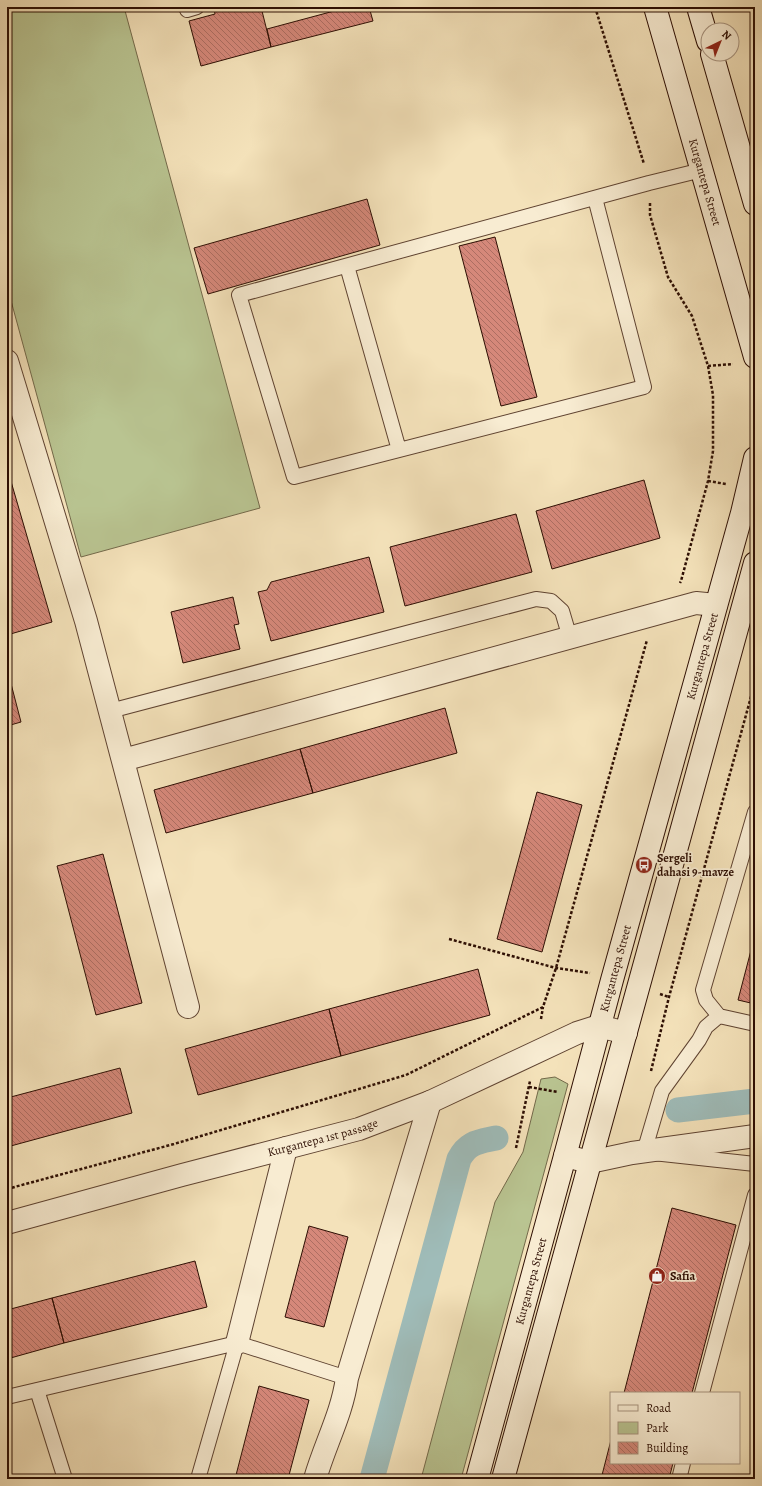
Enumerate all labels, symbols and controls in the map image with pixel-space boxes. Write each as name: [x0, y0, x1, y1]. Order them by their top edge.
north arrow: [700, 22, 740, 62]
text: N: [718, 27, 735, 43]
street label: Kurgantepa Street: [685, 137, 725, 227]
street label: Kurgantepa Street: [682, 611, 722, 702]
place label: Sergeli dahasi 9-mavze: [657, 850, 735, 880]
bus stop icon: Sergeli dahasi 9-mavze: [634, 855, 654, 875]
street label: Kurgantepa Street: [596, 923, 635, 1014]
street label: Kurgantepa 1st passage: [266, 1115, 380, 1160]
street label: Kurgantepa Street: [511, 1236, 550, 1327]
shop icon: Safia: [647, 1266, 667, 1286]
place label: Safia: [670, 1268, 696, 1284]
legend: [610, 1392, 740, 1464]
text: Road: [646, 1400, 672, 1416]
text: Park: [646, 1420, 669, 1436]
text: Building: [646, 1440, 688, 1456]

